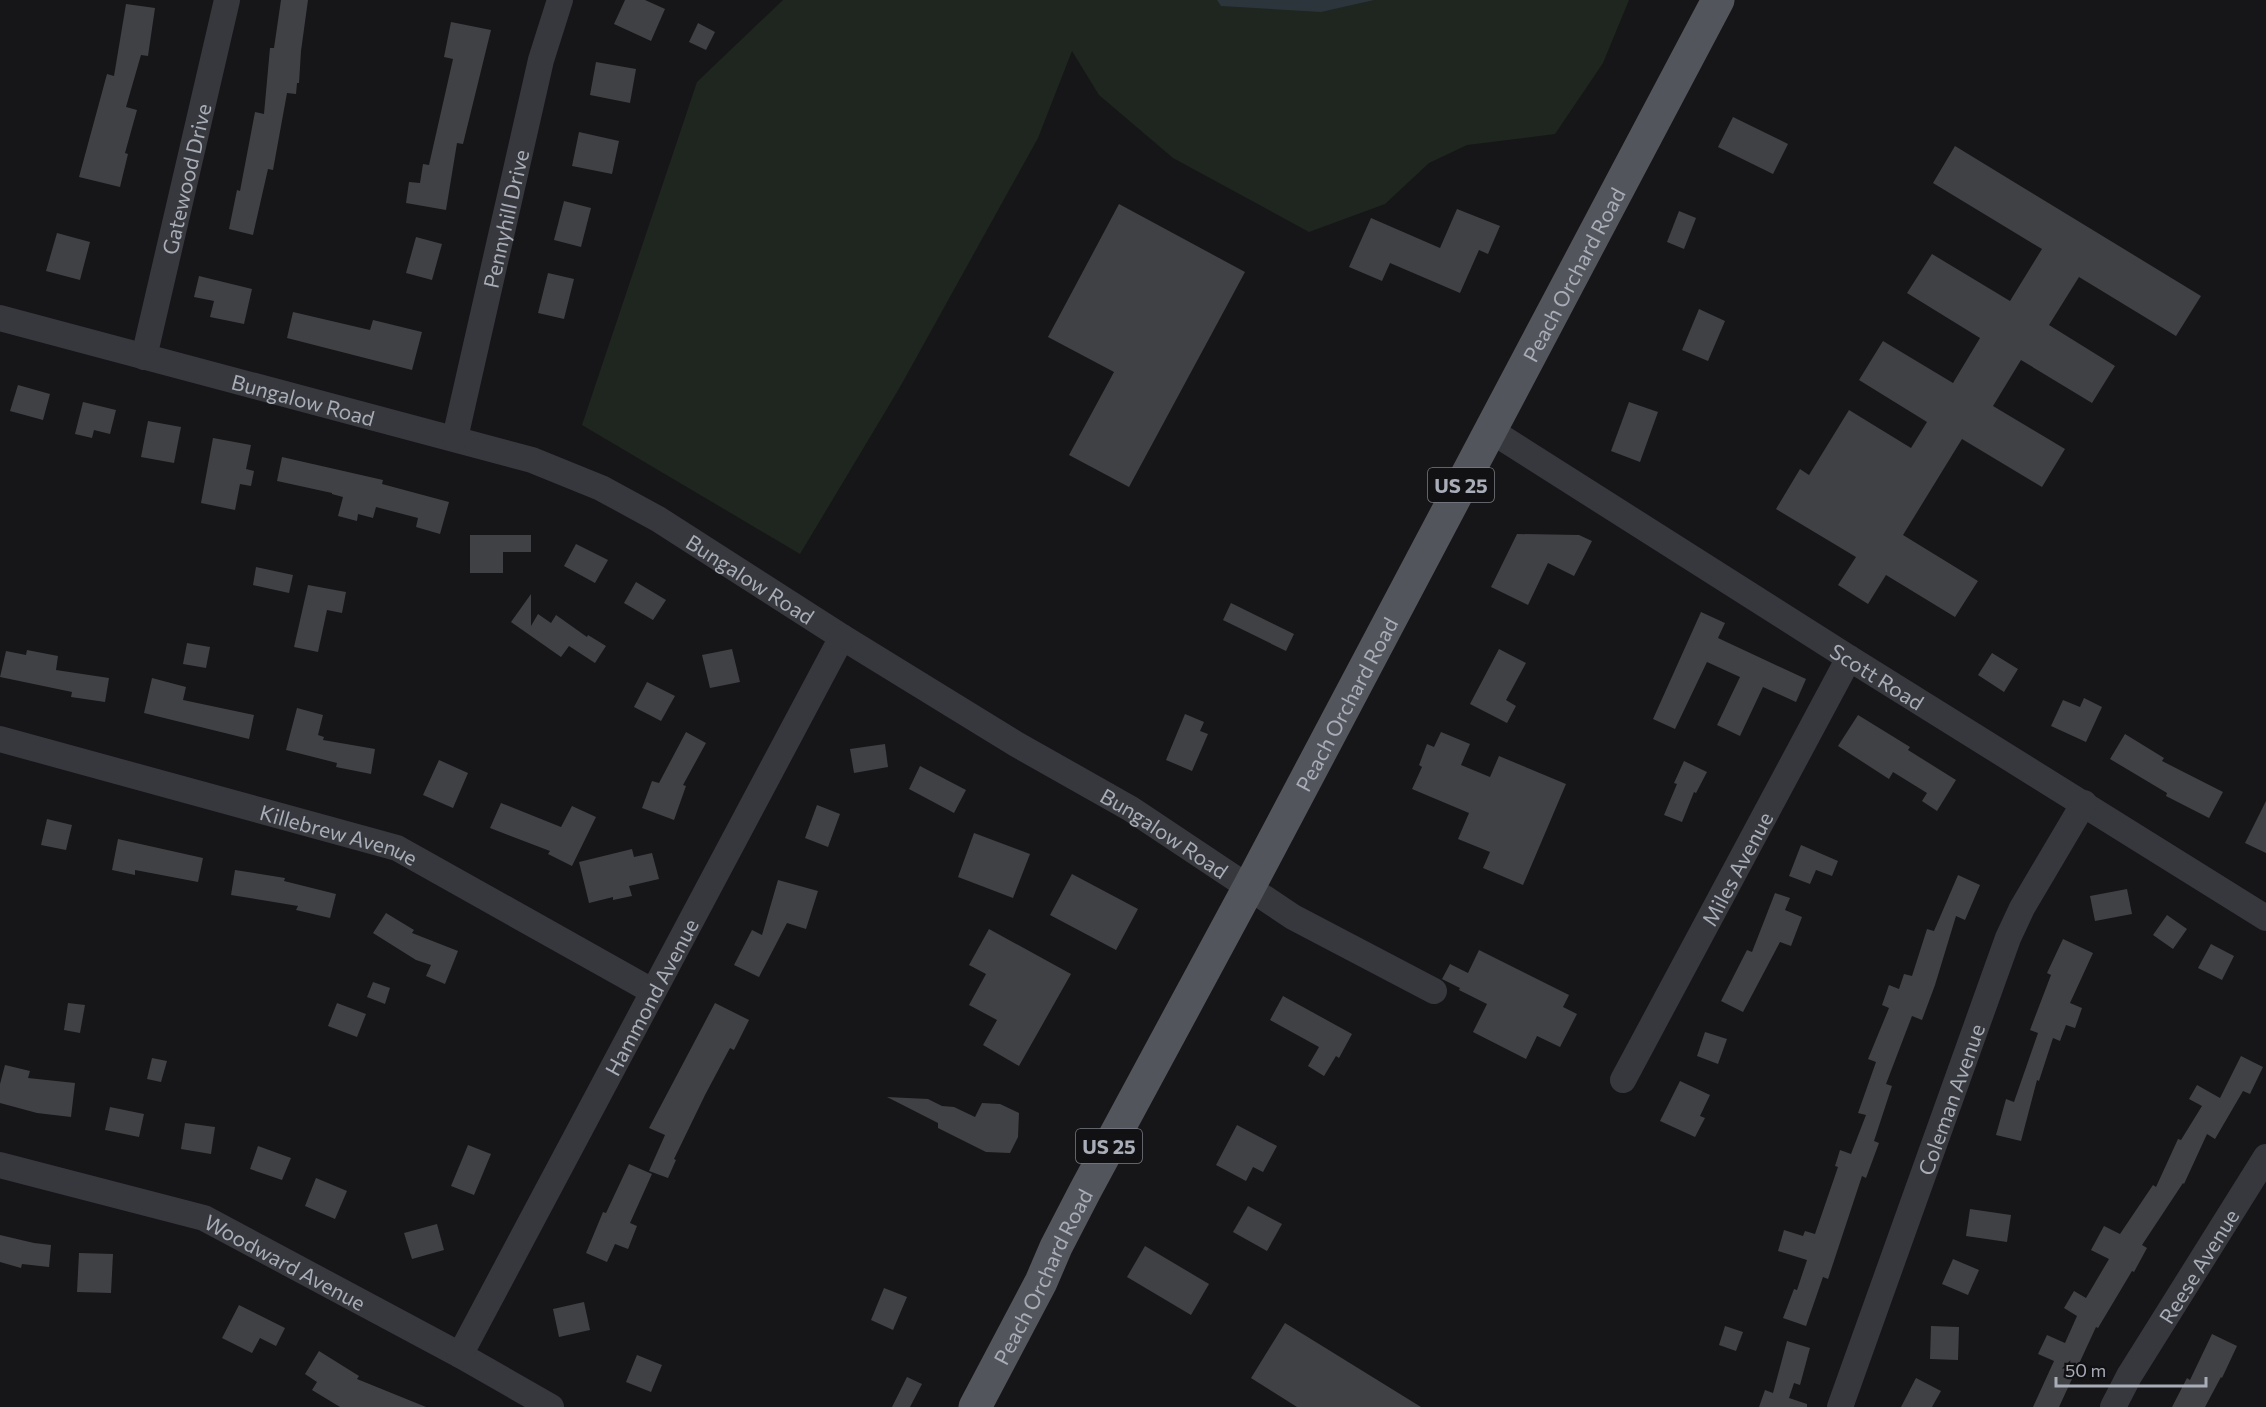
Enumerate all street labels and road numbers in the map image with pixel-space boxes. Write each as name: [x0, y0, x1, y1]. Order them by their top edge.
street label: Gatewood Drive: [156, 101, 215, 257]
street label: Pennyhill Drive: [477, 147, 533, 290]
street label: Peach Orchard Road: [1517, 183, 1629, 366]
street label: Bungalow Road: [229, 368, 378, 430]
road number: US 25: [1428, 468, 1494, 502]
street label: Bungalow Road: [682, 528, 819, 629]
street label: Peach Orchard Road: [1290, 613, 1402, 795]
street label: Scott Road: [1826, 637, 1929, 714]
street label: Bungalow Road: [1097, 782, 1233, 883]
street label: Killebrew Avenue: [257, 799, 422, 870]
street label: Miles Avenue: [1696, 807, 1777, 930]
street label: Hammond Avenue: [599, 914, 703, 1079]
street label: Coleman Avenue: [1912, 1020, 1989, 1178]
road number: US 25: [1076, 1129, 1142, 1163]
street label: Peach Orchard Road: [987, 1184, 1097, 1368]
street label: Reese Avenue: [2153, 1204, 2243, 1328]
street label: Woodward Avenue: [200, 1208, 370, 1315]

